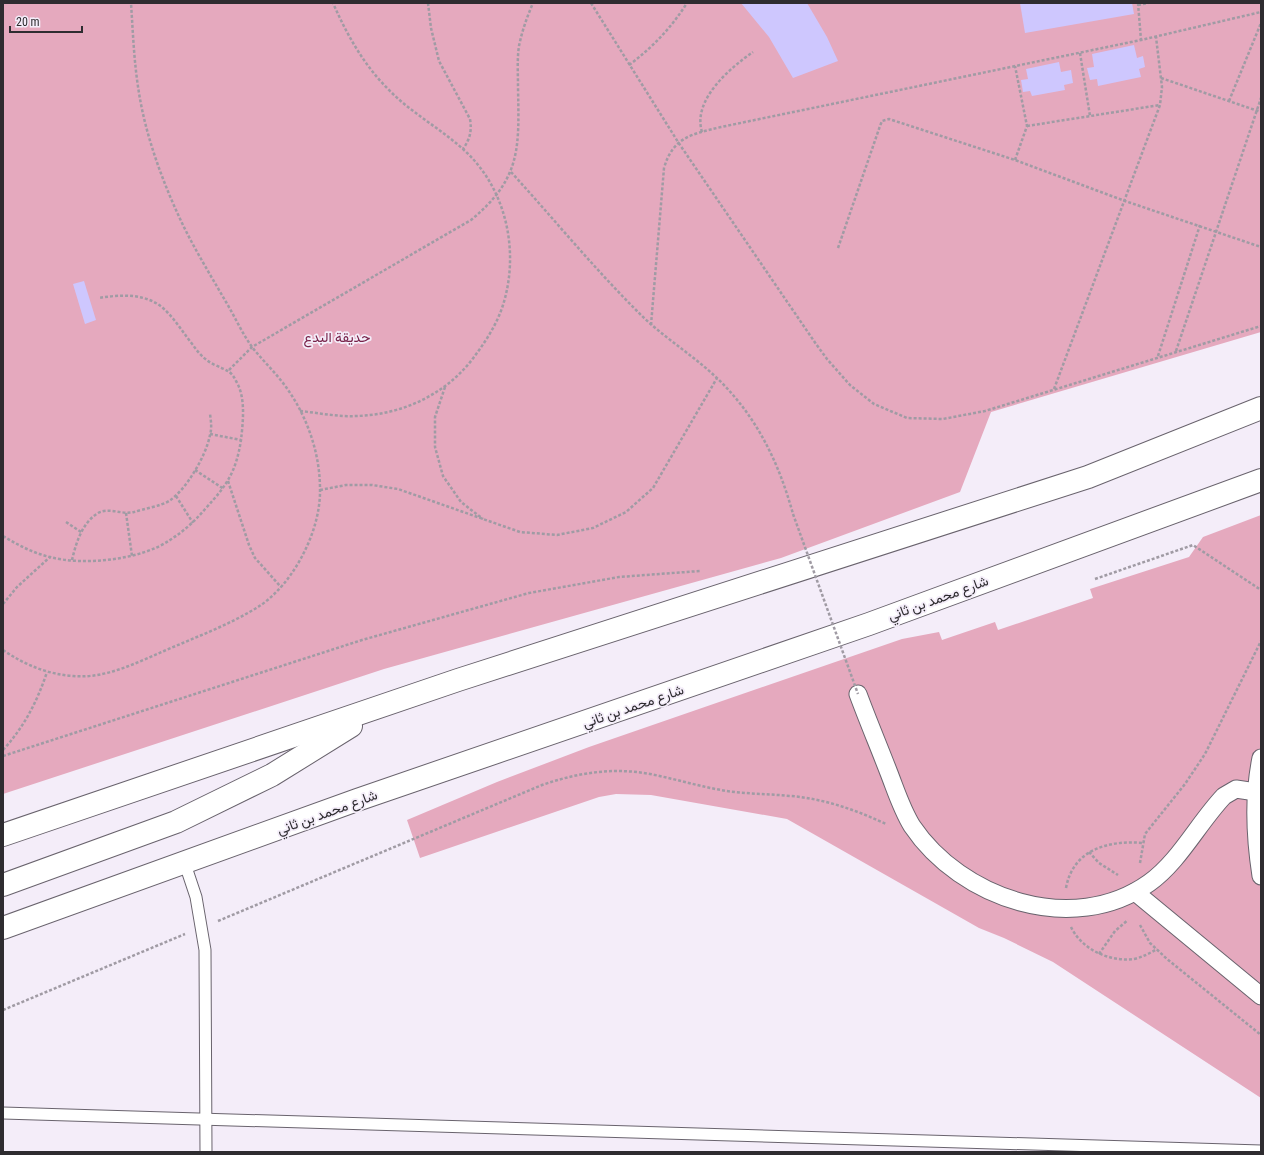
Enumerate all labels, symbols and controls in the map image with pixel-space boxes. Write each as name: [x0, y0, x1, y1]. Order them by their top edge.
scale bar: [10, 8, 82, 34]
text: 20 m: [16, 15, 40, 29]
park label: حديقة البدع: [304, 329, 370, 348]
street label: شارع محمد بن ثاني: [886, 572, 992, 627]
street label: شارع محمد بن ثاني: [580, 681, 687, 735]
street label: شارع محمد بن ثاني: [275, 786, 381, 841]

